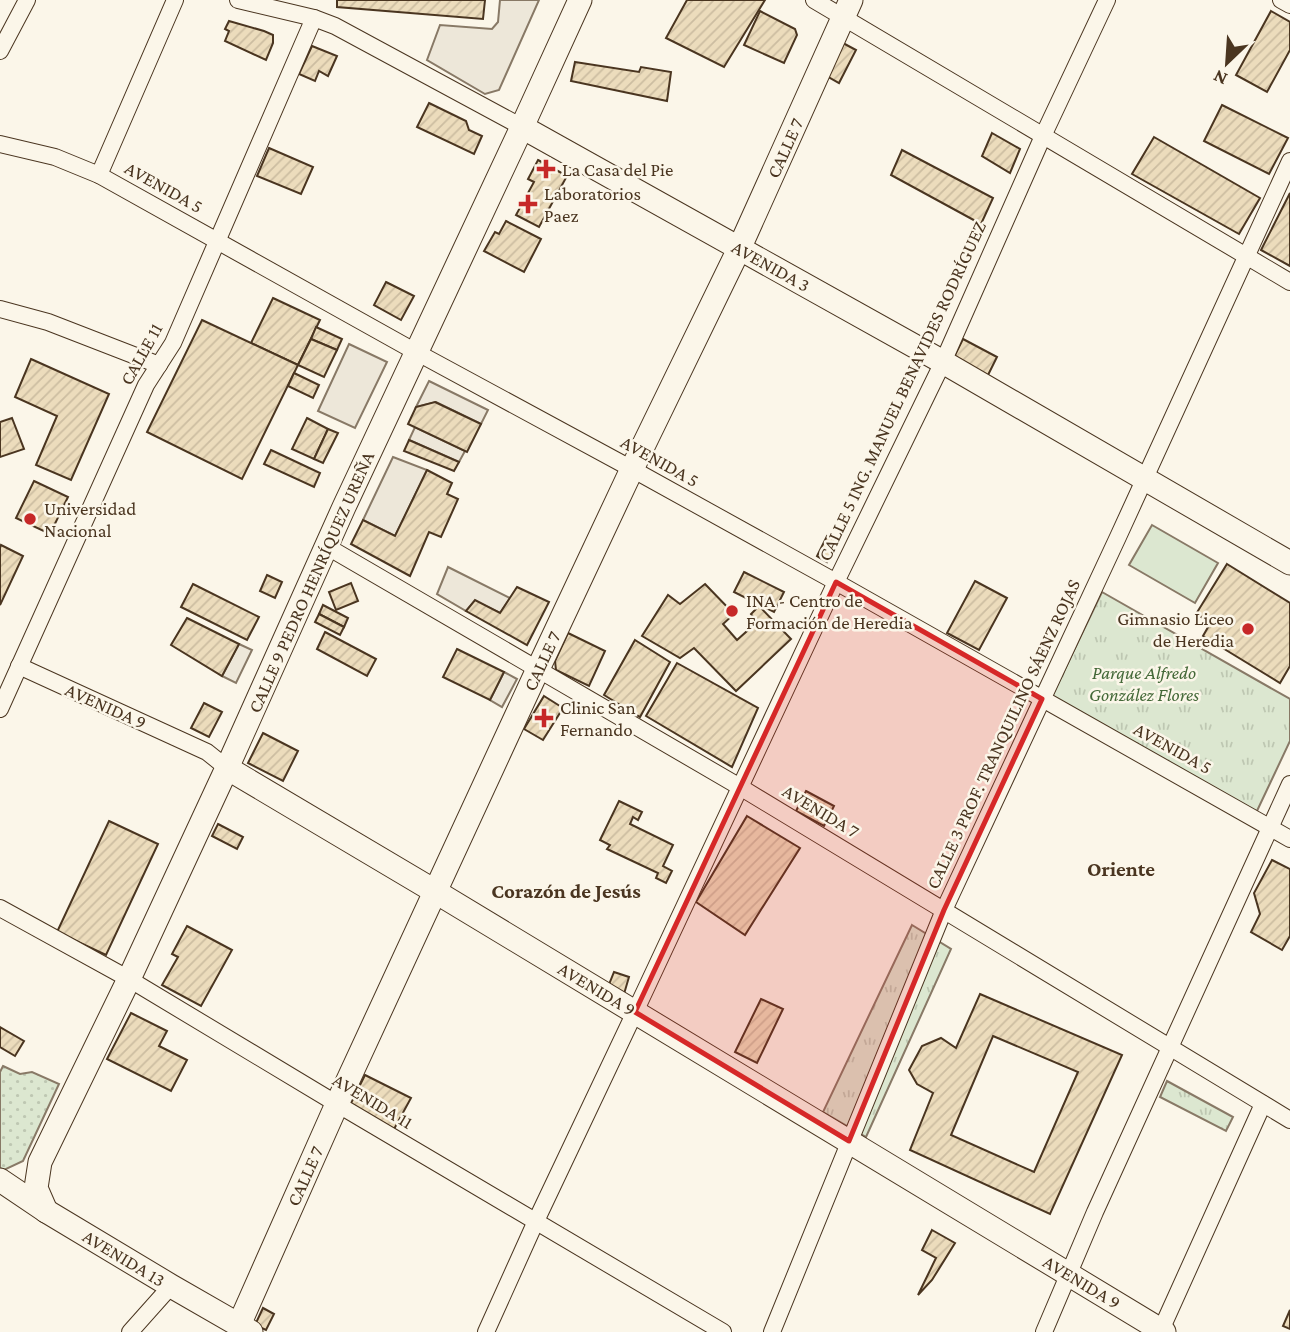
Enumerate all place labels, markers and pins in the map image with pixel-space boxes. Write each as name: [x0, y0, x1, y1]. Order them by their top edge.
marker: La Casa del Pie: [536, 159, 556, 179]
place label: La Casa del Pie: [562, 159, 673, 180]
place label: Laboratorios Paez: [544, 183, 641, 226]
marker: Laboratorios Paez: [518, 194, 538, 214]
place label: Universidad Nacional: [44, 498, 136, 541]
marker: Universidad Nacional: [22, 511, 38, 527]
place label: INA - Centro de Formación de Heredia: [746, 590, 913, 633]
marker: INA - Centro de Formación de Heredia: [724, 603, 740, 619]
place label: Gimnasio Liceo de Heredia: [1117, 608, 1234, 651]
marker: Gimnasio Liceo de Heredia: [1240, 621, 1256, 637]
place label: Clinic San Fernando: [560, 697, 636, 740]
marker: Clinic San Fernando: [534, 708, 554, 728]

